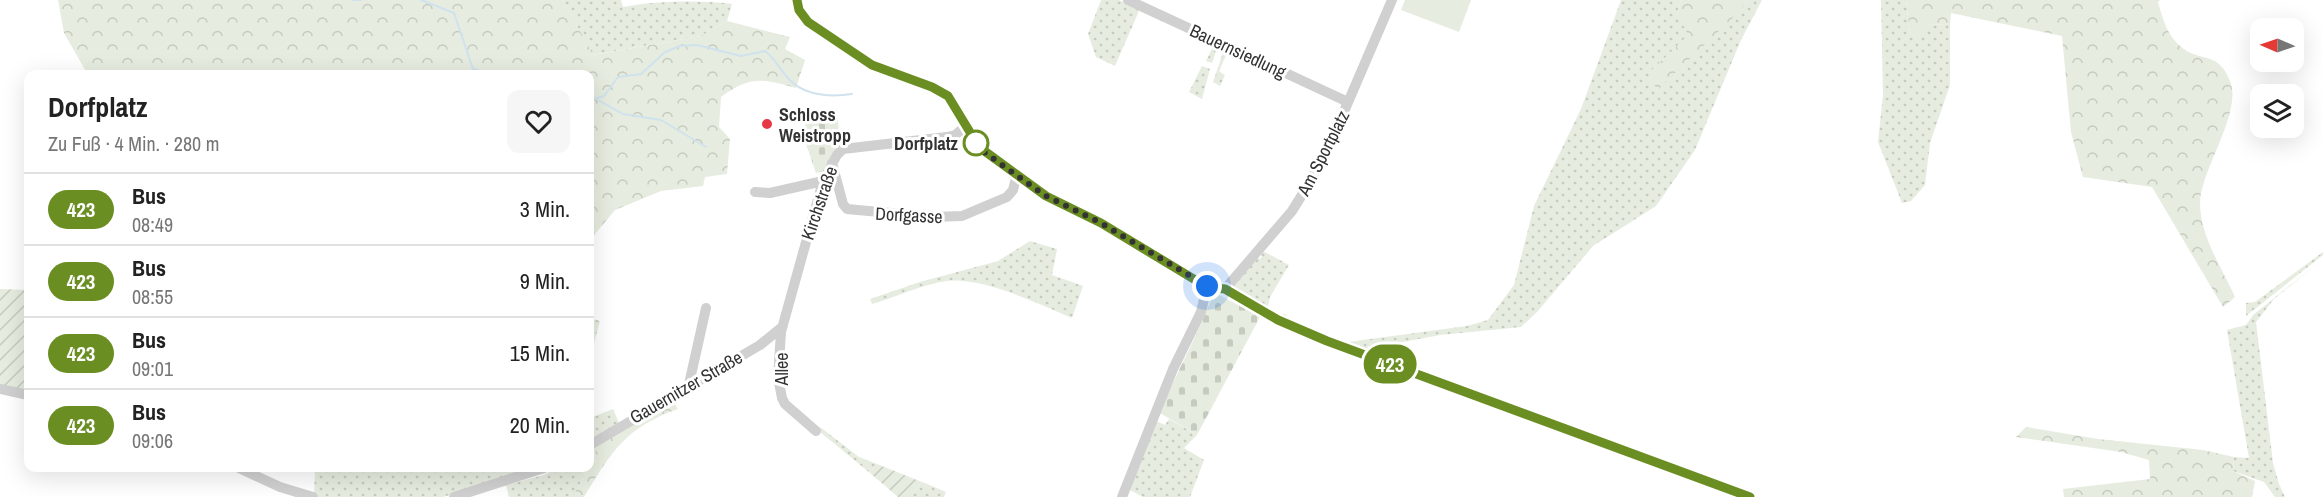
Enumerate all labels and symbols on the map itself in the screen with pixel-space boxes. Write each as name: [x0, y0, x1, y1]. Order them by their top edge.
street label: Bauernsiedlung: [1186, 18, 1291, 85]
north arrow: [2250, 18, 2304, 72]
place label: Schloss Weistropp: [779, 102, 851, 148]
street label: Am Sportplatz: [1290, 106, 1355, 201]
marker: Schloss Weistropp: [760, 117, 774, 131]
marker: Dorfplatz: [963, 130, 989, 156]
place label: Dorfplatz: [894, 131, 959, 156]
street label: Kirchstraße: [795, 163, 843, 243]
street label: Dorfgasse: [875, 201, 943, 229]
your location: [1192, 271, 1222, 301]
line badge: 423: [1356, 344, 1424, 384]
street label: Gauernitzer Straße: [625, 345, 747, 429]
street label: Allee: [769, 353, 794, 386]

